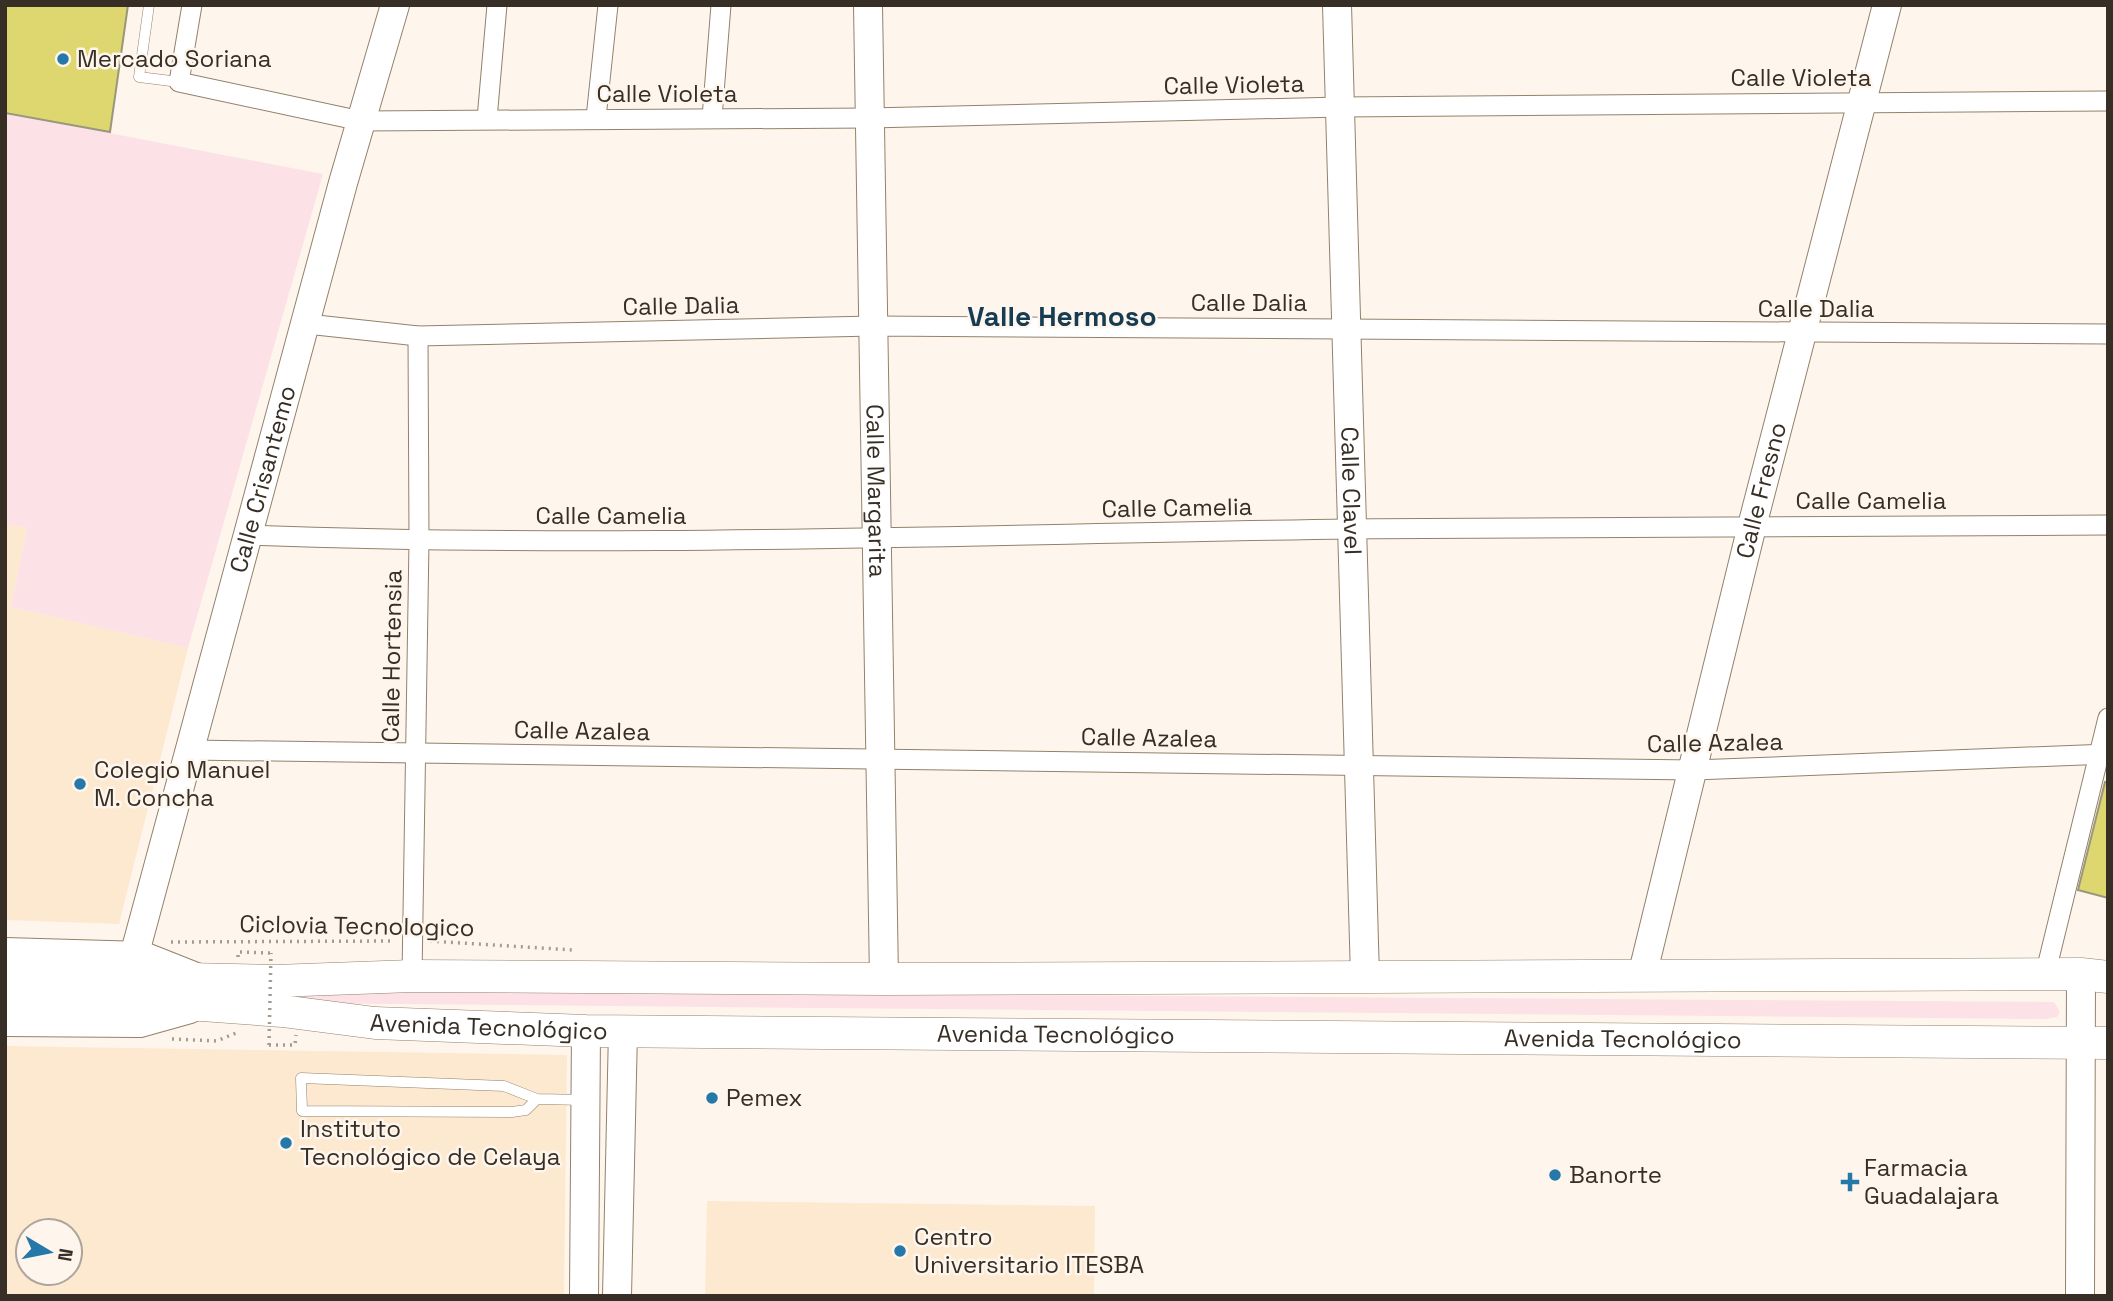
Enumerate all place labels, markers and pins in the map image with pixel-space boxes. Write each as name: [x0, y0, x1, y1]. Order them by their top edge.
place label: Mercado Soriana: [77, 43, 272, 74]
marker: Mercado Soriana: [55, 51, 71, 67]
place label: Colegio Manuel M. Concha: [94, 754, 270, 813]
marker: Colegio Manuel M. Concha: [72, 776, 88, 792]
place label: Pemex: [726, 1082, 803, 1113]
marker: Pemex: [704, 1090, 720, 1106]
place label: Instituto Tecnológico de Celaya: [300, 1113, 561, 1172]
marker: Instituto Tecnológico de Celaya: [278, 1135, 294, 1151]
place label: Farmacia Guadalajara: [1864, 1152, 1999, 1211]
place label: Banorte: [1569, 1159, 1662, 1190]
marker: Banorte: [1547, 1167, 1563, 1183]
marker: Farmacia Guadalajara: [1842, 1174, 1858, 1190]
place label: Centro Universitario ITESBA: [914, 1221, 1144, 1280]
marker: Centro Universitario ITESBA: [892, 1243, 908, 1259]

